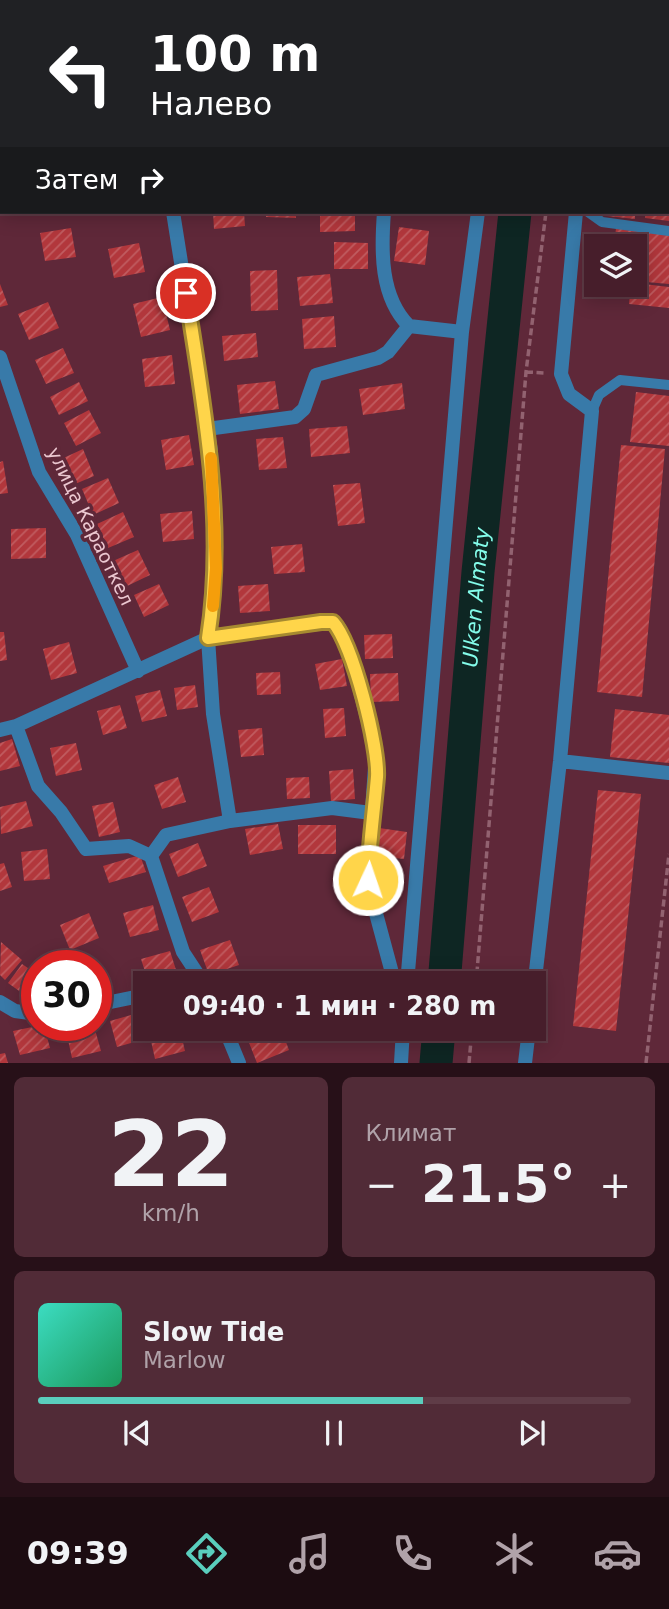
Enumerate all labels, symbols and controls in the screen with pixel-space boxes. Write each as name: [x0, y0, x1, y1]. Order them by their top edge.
text: 100 m: [150, 26, 320, 83]
icon: left: [35, 28, 126, 119]
text: Налево: [150, 85, 272, 123]
icon: right: [132, 161, 170, 199]
text: Затем: [35, 165, 118, 195]
map controls: [584, 234, 647, 297]
button: layers: [584, 234, 647, 297]
pin: [156, 263, 216, 323]
icon: arrive: [167, 274, 205, 312]
street label: улица Караоткел: [43, 443, 139, 609]
water label: Ulken Almaty: [458, 526, 495, 668]
position arrow: [331, 843, 405, 917]
speed limit sign: 30: [21, 950, 112, 1041]
text: 09:40 · 1 мин · 280 m: [183, 991, 496, 1021]
text: 22: [107, 1102, 234, 1207]
text: Климат: [366, 1120, 456, 1146]
text: 21.5°: [421, 1154, 575, 1214]
text: −: [366, 1163, 397, 1207]
text: +: [599, 1163, 631, 1207]
text: km/h: [142, 1200, 200, 1226]
text: Slow Tide: [143, 1317, 284, 1347]
text: Marlow: [143, 1347, 226, 1373]
icon: previous: [118, 1414, 156, 1452]
icon: pause: [315, 1414, 353, 1452]
icon: next: [513, 1414, 551, 1452]
icon: directions: [182, 1529, 231, 1578]
icon: music: [285, 1529, 334, 1578]
icon: phone: [388, 1529, 437, 1578]
icon: climate: [490, 1529, 539, 1578]
icon: car: [593, 1529, 642, 1578]
text: 09:39: [27, 1534, 129, 1572]

